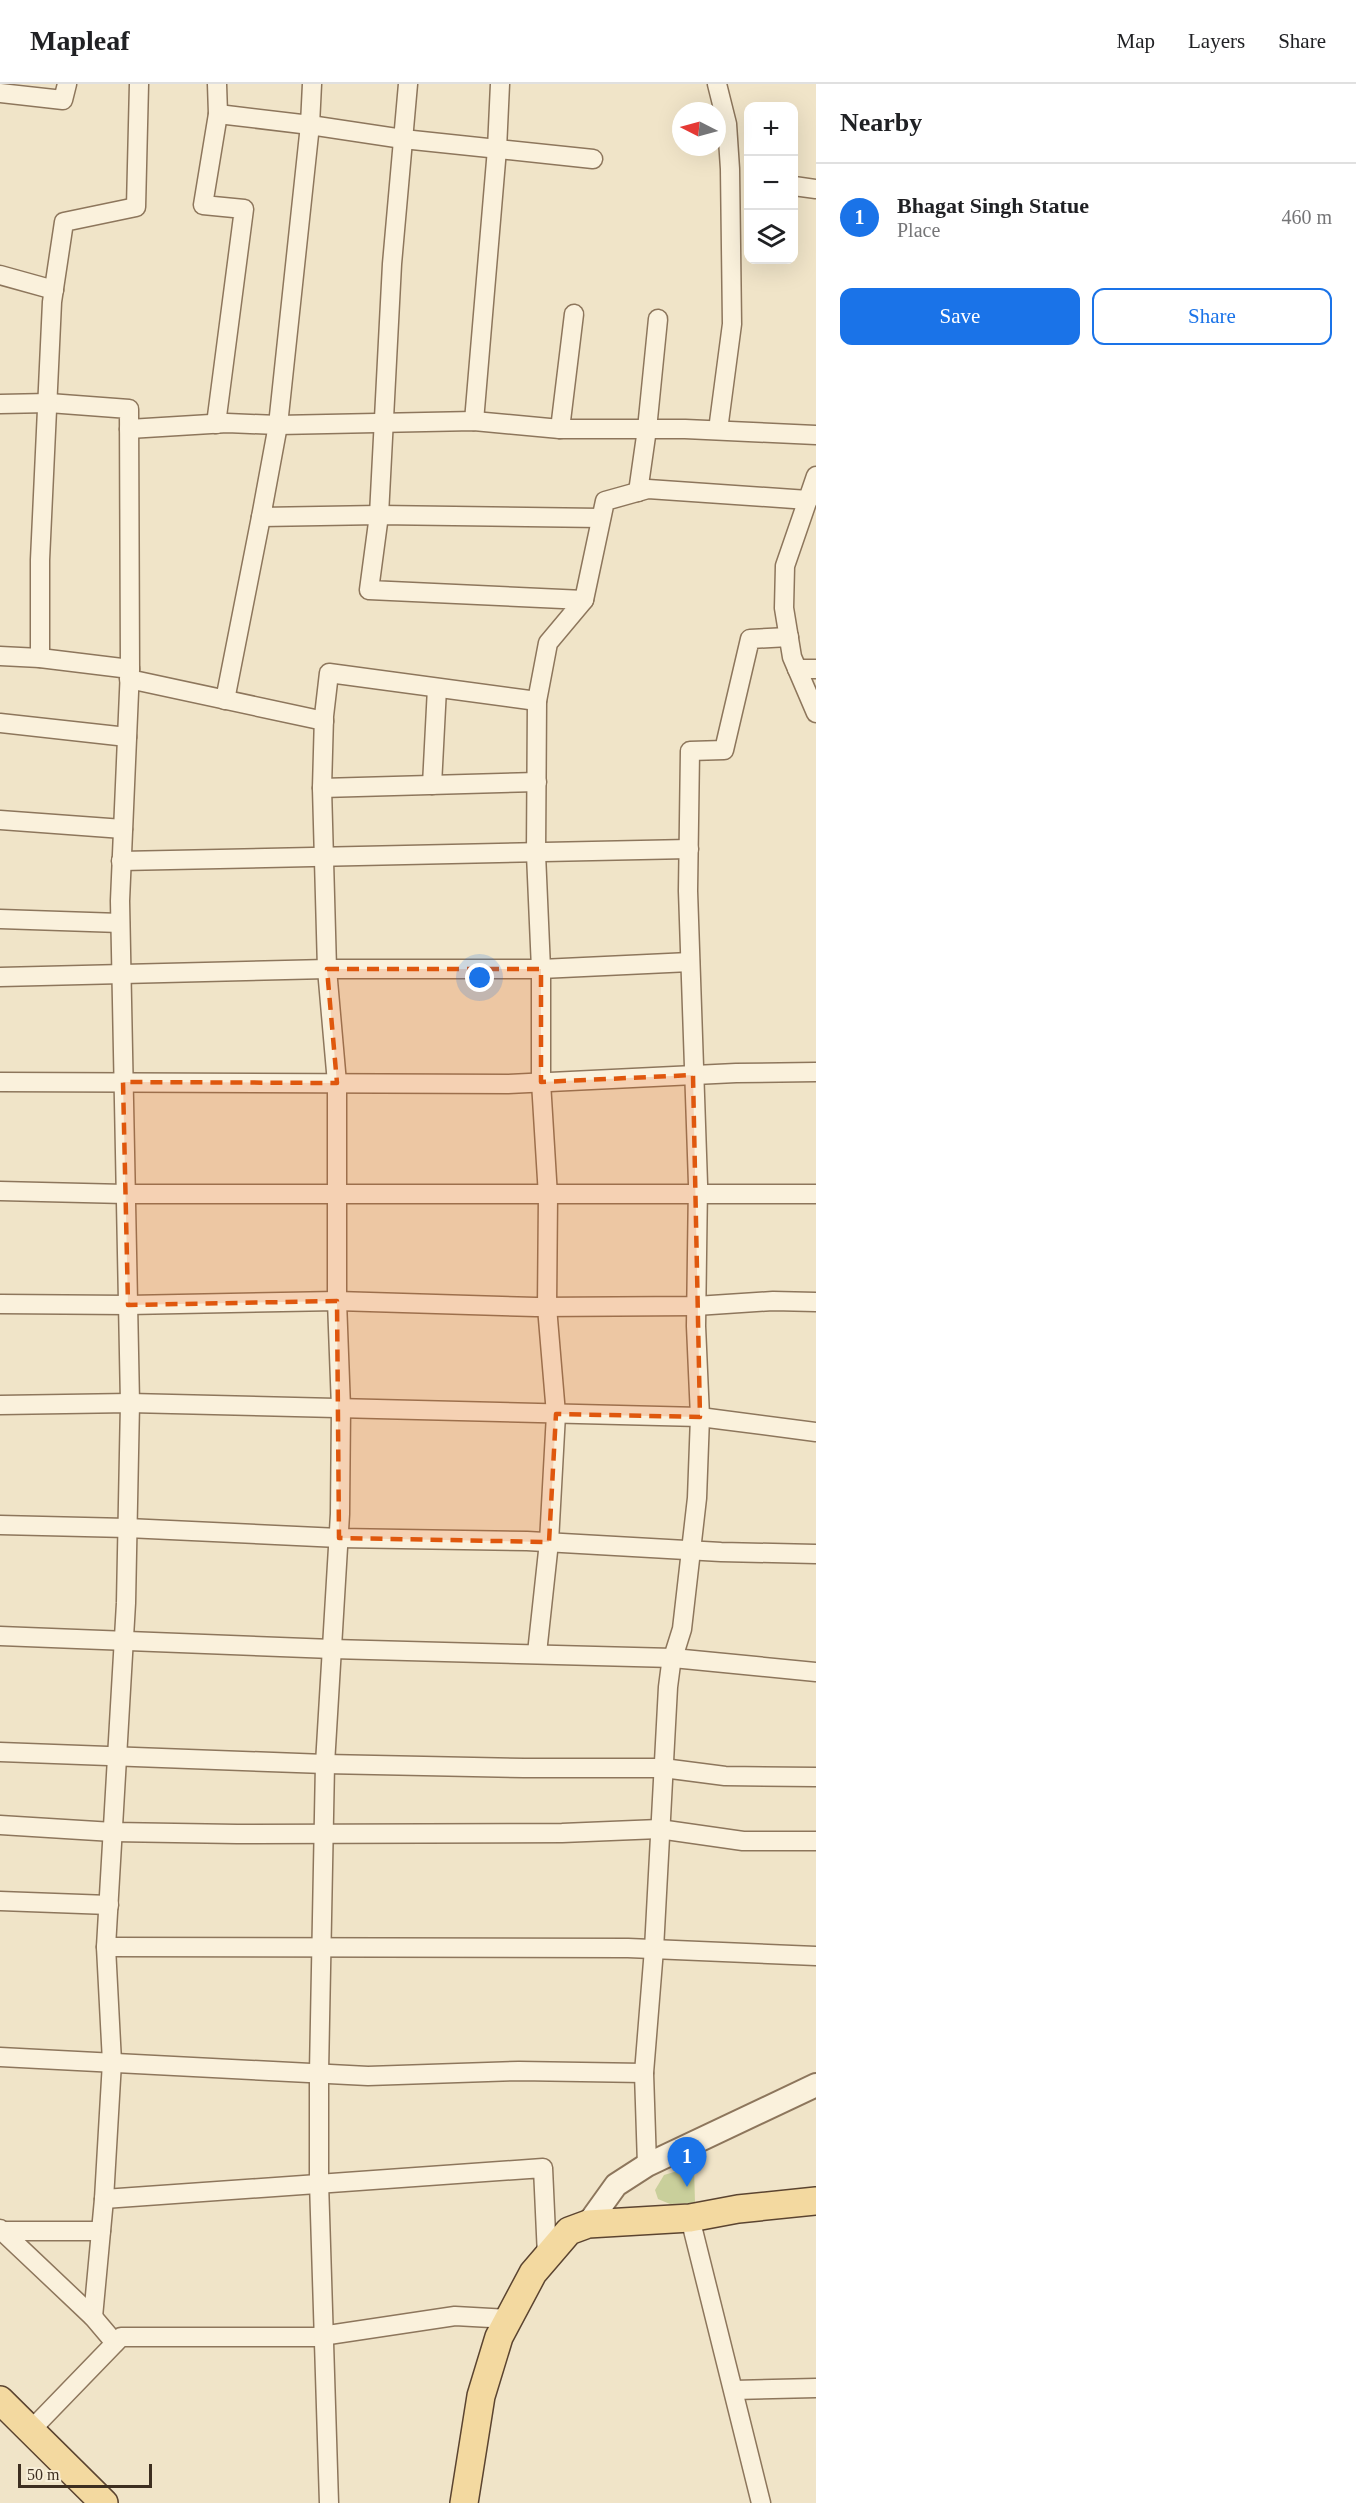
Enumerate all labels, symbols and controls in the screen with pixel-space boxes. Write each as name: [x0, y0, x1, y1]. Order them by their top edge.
text: Mapleaf: [30, 25, 130, 56]
text: Map: [1117, 29, 1155, 53]
text: Layers: [1188, 29, 1245, 53]
text: Share: [1278, 29, 1326, 53]
north arrow: [672, 102, 726, 156]
map controls: [744, 102, 798, 264]
button: +: [744, 102, 798, 156]
text: Nearby: [840, 108, 922, 137]
button: −: [744, 156, 798, 210]
text: Bhagat Singh Statue: [897, 193, 1089, 218]
text: 1: [855, 206, 865, 228]
text: 460 m: [1281, 206, 1332, 228]
button: layers: [744, 210, 798, 264]
text: Place: [897, 219, 940, 241]
button: Save: [840, 288, 1080, 345]
button: Share: [1092, 288, 1332, 345]
your location: [465, 963, 494, 992]
pin: 1: [668, 2138, 706, 2187]
scale bar: [18, 2461, 152, 2488]
text: 50 m: [27, 2466, 59, 2483]

